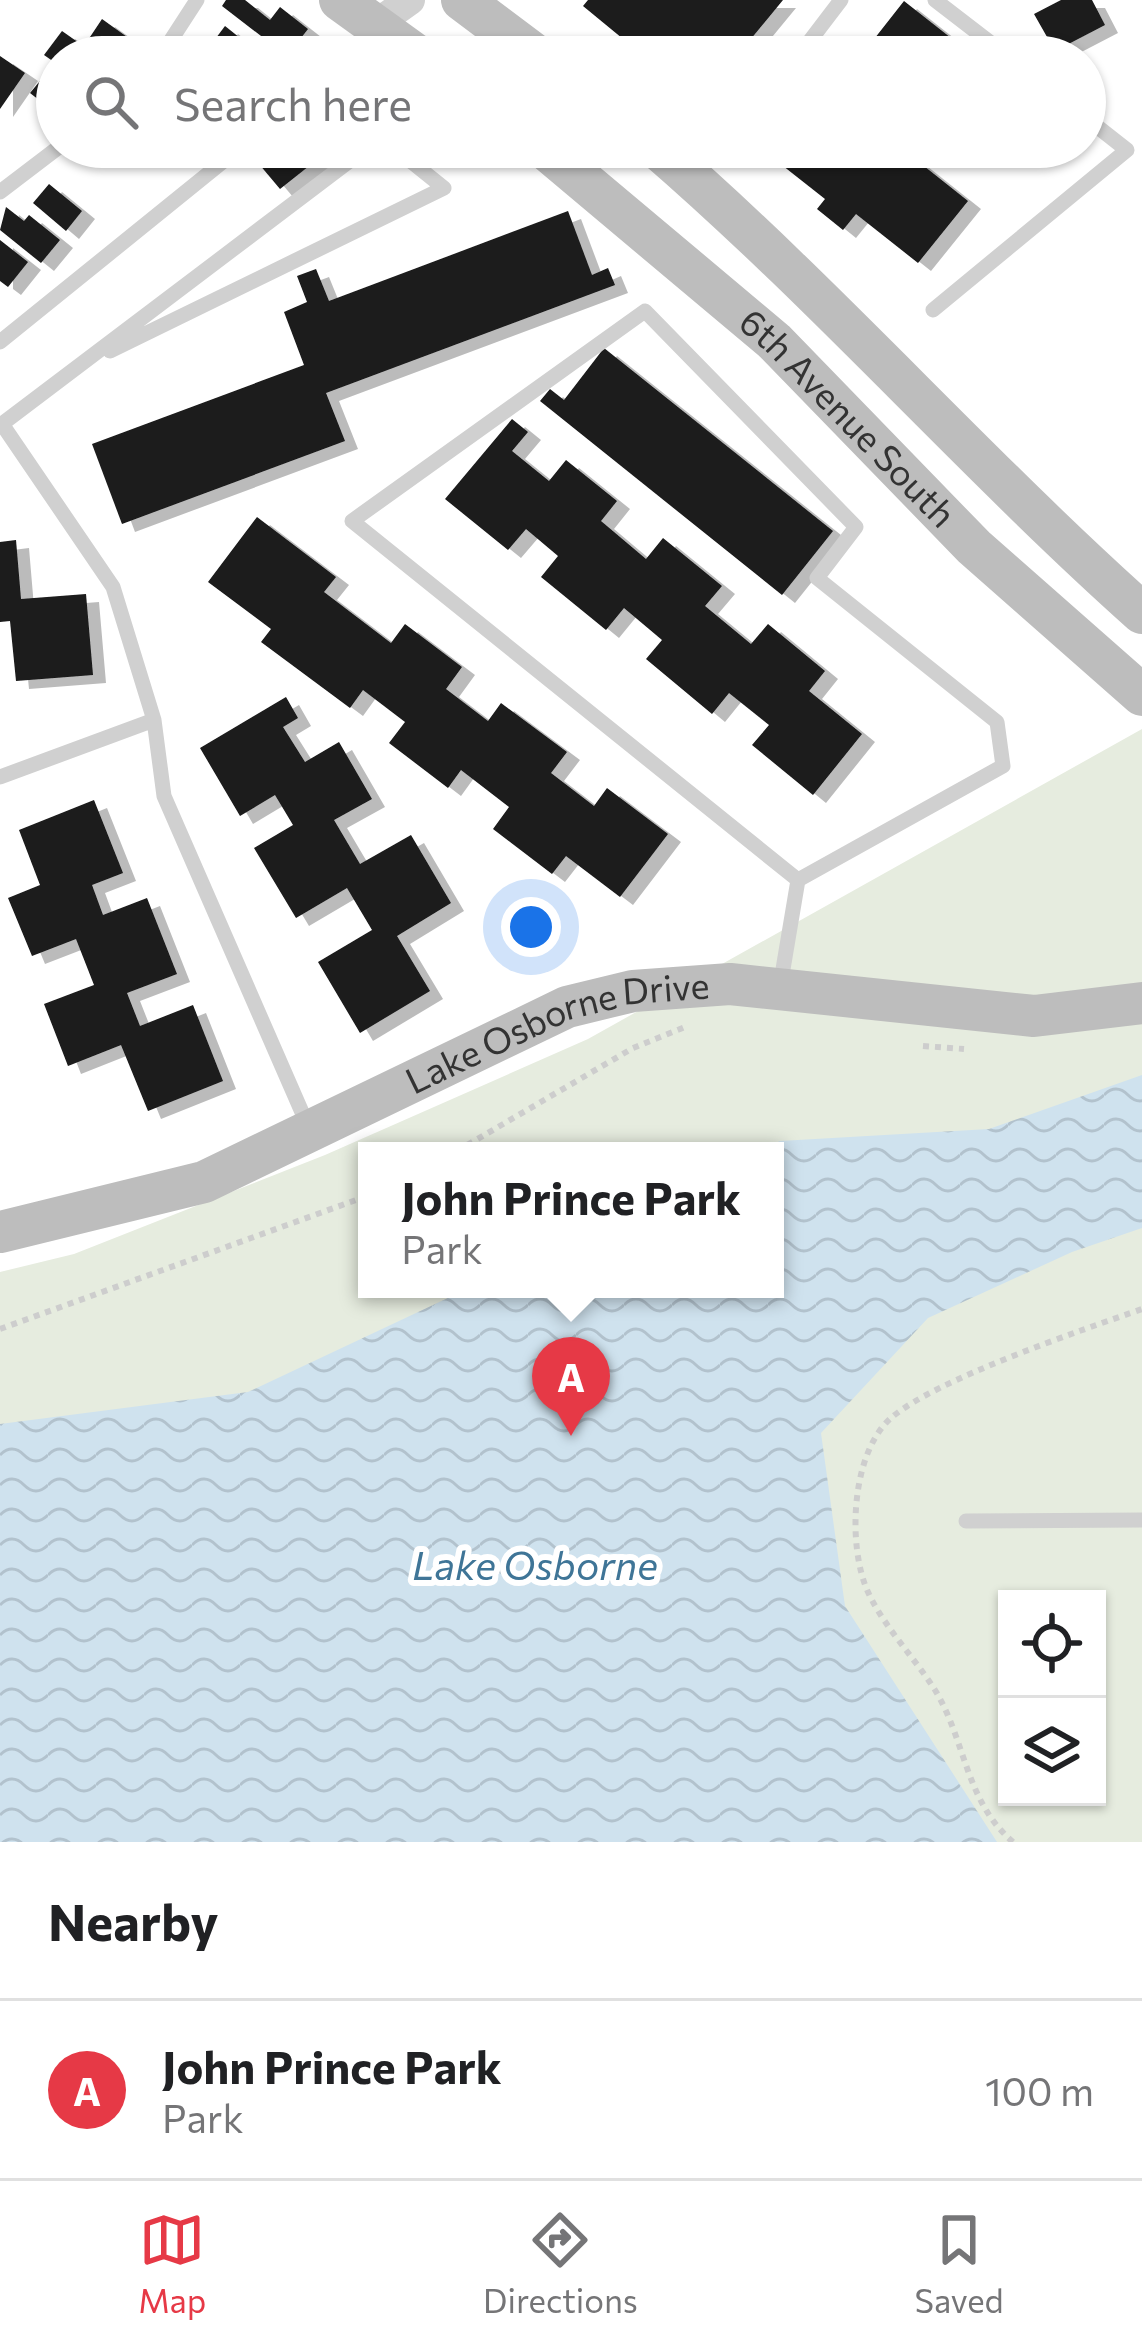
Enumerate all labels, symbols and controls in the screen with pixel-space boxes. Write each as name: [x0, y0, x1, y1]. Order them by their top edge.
search box: [36, 36, 1106, 168]
icon: search: [78, 69, 144, 135]
text: Search here: [174, 75, 412, 130]
street label: 6th Avenue South: [732, 298, 966, 535]
your location: [501, 897, 561, 957]
street label: Lake Osborne Drive: [398, 962, 711, 1102]
popup: [358, 1142, 784, 1298]
text: John Prince Park: [401, 1169, 741, 1224]
text: Park: [401, 1224, 483, 1272]
pin: A: [532, 1337, 610, 1436]
water label: Lake Osborne: [412, 1540, 658, 1588]
map controls: [998, 1590, 1106, 1806]
button: locate: [998, 1590, 1106, 1698]
button: layers: [998, 1698, 1106, 1806]
text: Nearby: [48, 1889, 218, 1952]
text: John Prince Park: [162, 2038, 502, 2093]
text: A: [73, 2066, 101, 2114]
text: 100 m: [985, 2066, 1094, 2114]
text: Park: [162, 2093, 244, 2141]
tab: Map: [138, 2207, 206, 2320]
tab: Directions: [483, 2207, 638, 2320]
tab: Saved: [915, 2207, 1004, 2320]

